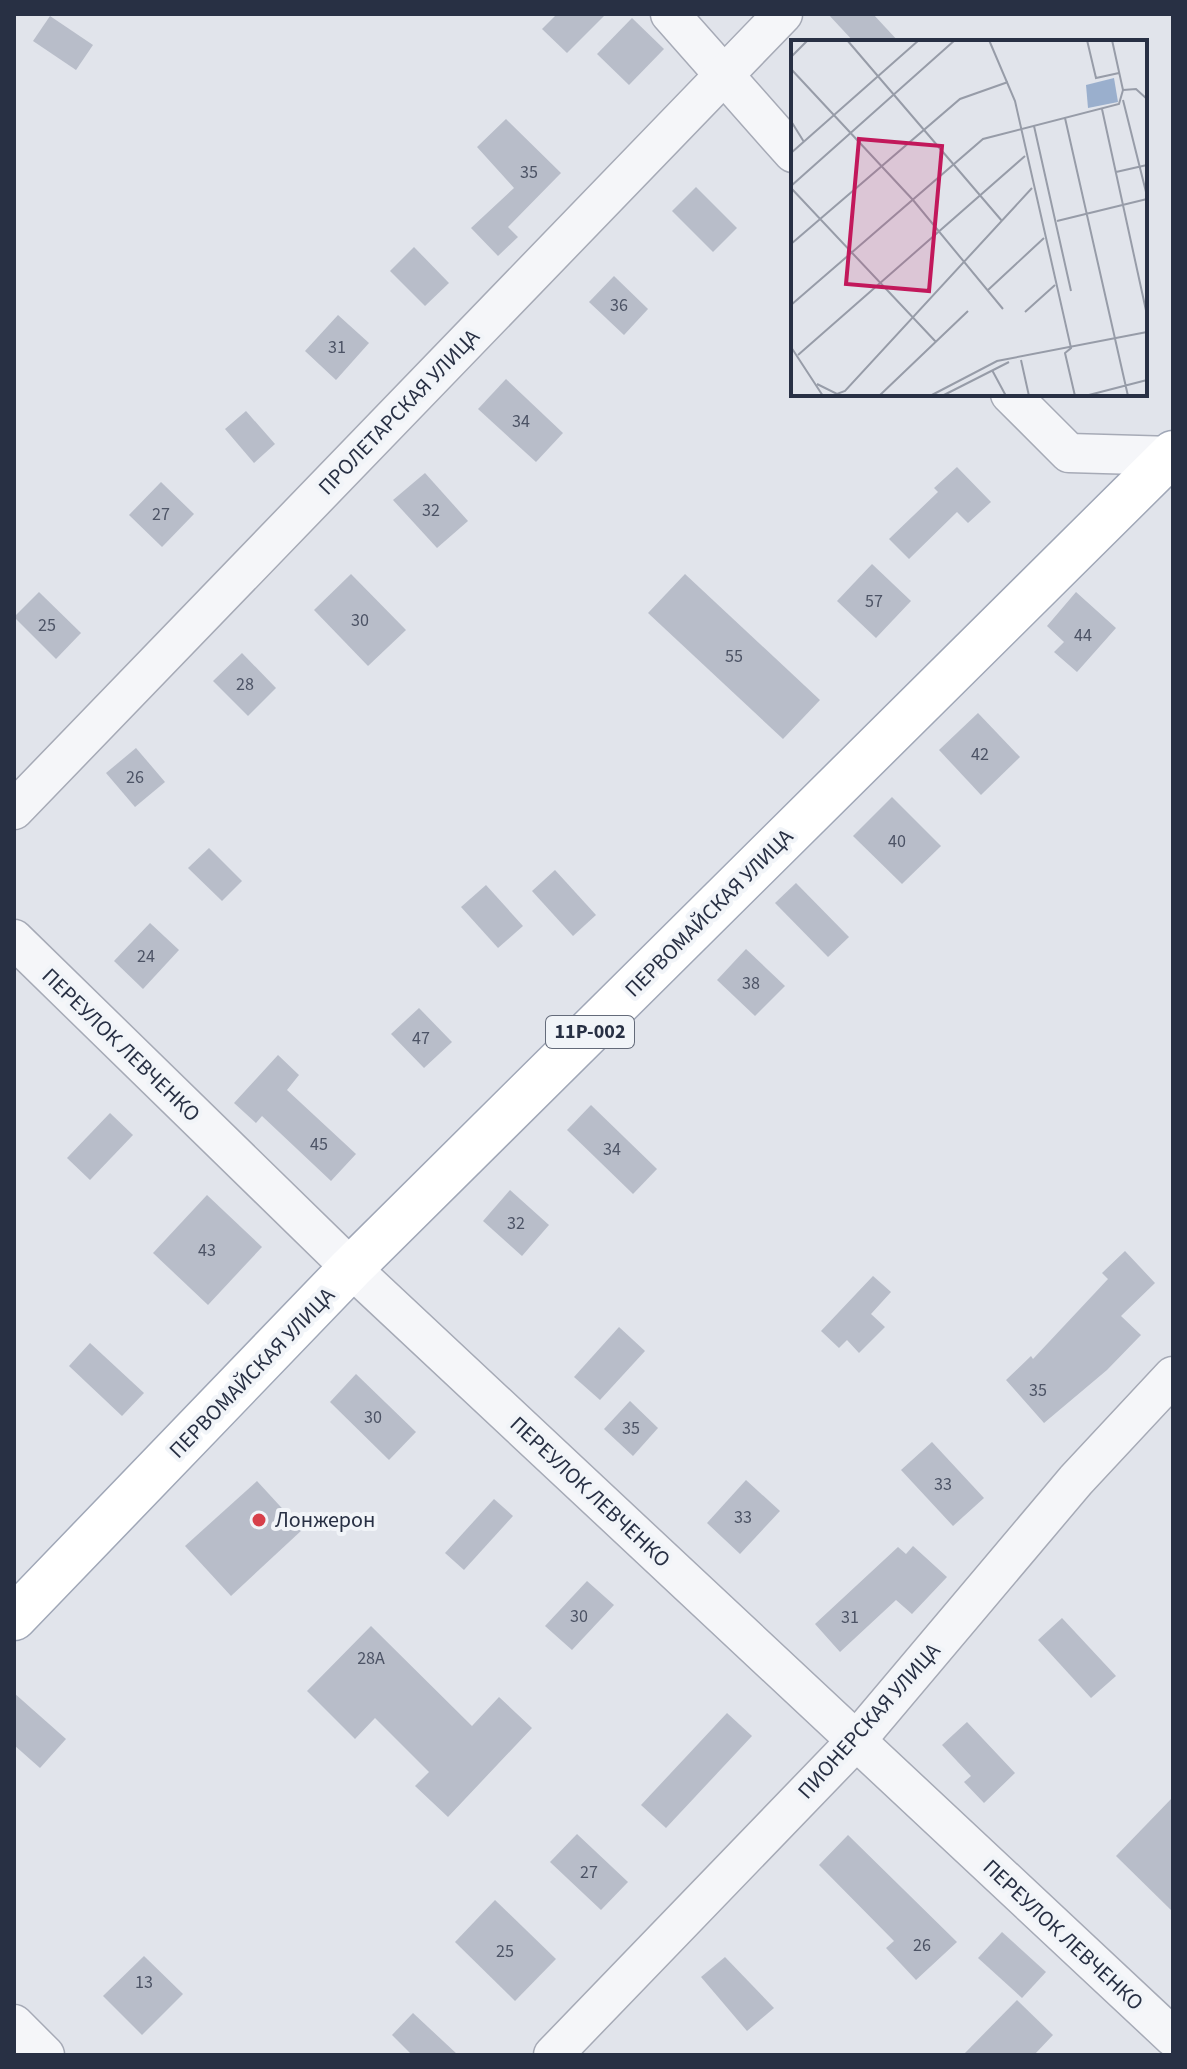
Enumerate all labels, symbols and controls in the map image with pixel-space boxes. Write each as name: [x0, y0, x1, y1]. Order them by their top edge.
inset map: [791, 40, 1147, 396]
house number: 35: [520, 160, 538, 185]
house number: 36: [610, 293, 628, 318]
street label: ПРОЛЕТАРСКАЯ УЛИЦА: [311, 322, 487, 502]
house number: 31: [328, 335, 346, 360]
house number: 34: [512, 409, 530, 434]
house number: 32: [422, 498, 440, 523]
house number: 27: [152, 502, 170, 527]
house number: 57: [865, 589, 883, 614]
house number: 30: [351, 608, 369, 633]
house number: 25: [38, 613, 56, 638]
house number: 44: [1074, 623, 1092, 648]
house number: 55: [725, 644, 743, 669]
house number: 28: [236, 672, 254, 697]
house number: 42: [971, 742, 989, 767]
house number: 26: [126, 765, 144, 790]
street label: ПЕРВОМАЙСКАЯ УЛИЦА: [617, 821, 801, 1005]
house number: 40: [888, 829, 906, 854]
house number: 24: [137, 944, 155, 969]
street label: ПЕРЕУЛОК ЛЕВЧЕНКО: [35, 961, 207, 1129]
house number: 38: [742, 971, 760, 996]
road number: 11Р-002: [546, 1016, 634, 1048]
house number: 47: [412, 1026, 430, 1051]
house number: 45: [310, 1132, 328, 1157]
house number: 34: [603, 1137, 621, 1162]
house number: 32: [507, 1211, 525, 1236]
house number: 43: [198, 1238, 216, 1263]
street label: ПЕРВОМАЙСКАЯ УЛИЦА: [162, 1280, 342, 1466]
house number: 35: [1029, 1378, 1047, 1403]
house number: 30: [364, 1405, 382, 1430]
street label: ПЕРЕУЛОК ЛЕВЧЕНКО: [502, 1409, 678, 1575]
house number: 35: [622, 1416, 640, 1441]
house number: 33: [934, 1472, 952, 1497]
place label: Лонжерон: [275, 1504, 375, 1536]
house number: 33: [734, 1505, 752, 1530]
marker: Лонжерон: [250, 1511, 268, 1529]
house number: 30: [570, 1604, 588, 1629]
house number: 31: [841, 1605, 859, 1630]
street label: ПИОНЕРСКАЯ УЛИЦА: [790, 1636, 948, 1806]
house number: 28А: [357, 1646, 385, 1671]
street label: ПЕРЕУЛОК ЛЕВЧЕНКО: [975, 1852, 1151, 2018]
house number: 27: [580, 1860, 598, 1885]
house number: 26: [913, 1933, 931, 1958]
house number: 25: [496, 1939, 514, 1964]
house number: 13: [135, 1970, 153, 1995]

